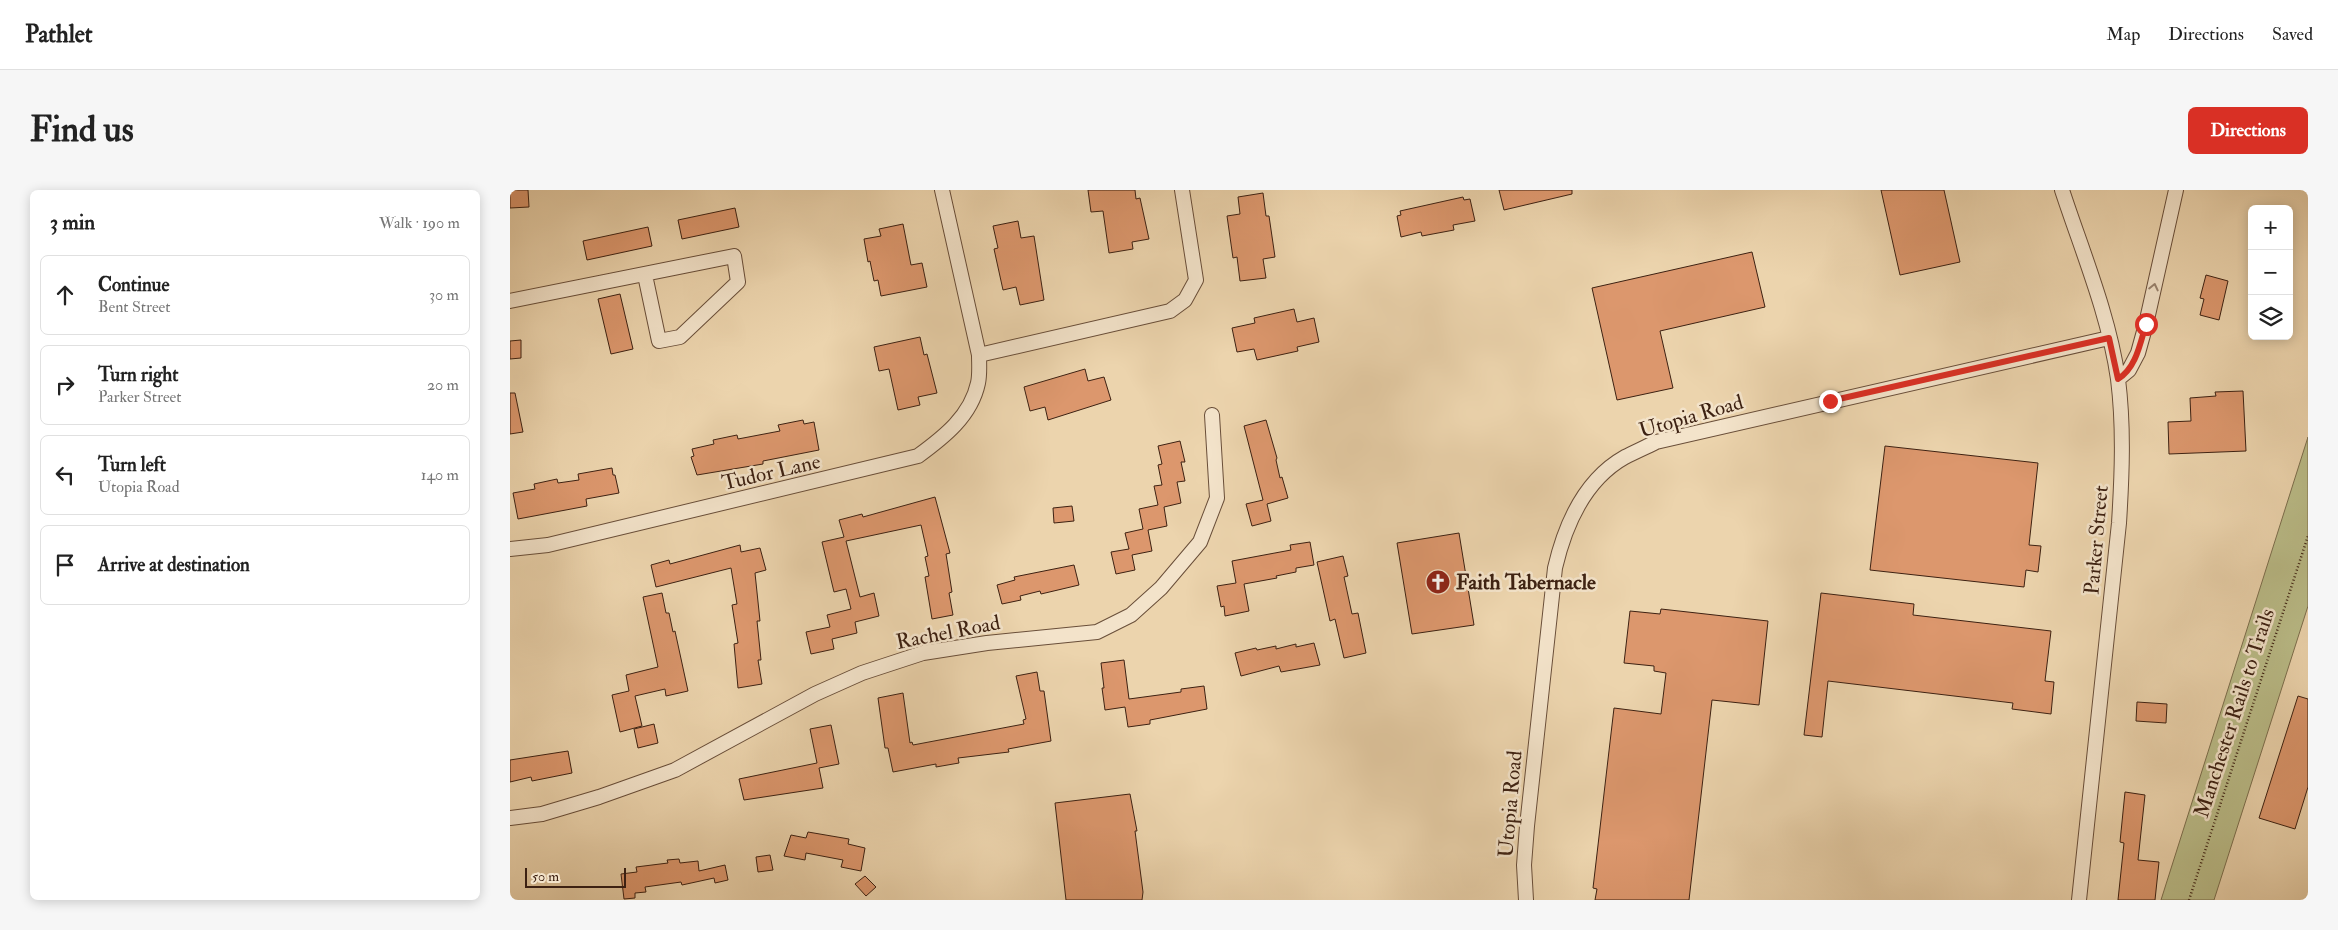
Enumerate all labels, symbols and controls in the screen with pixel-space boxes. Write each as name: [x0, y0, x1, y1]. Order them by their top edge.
text: Pathlet: [25, 19, 93, 50]
text: Map: [2107, 23, 2140, 46]
text: Directions: [2168, 23, 2244, 46]
text: Saved: [2272, 23, 2313, 46]
button: Directions: [2188, 107, 2308, 154]
text: Find us: [30, 108, 134, 152]
map controls: [2248, 205, 2293, 340]
button: +: [2248, 205, 2293, 250]
text: 3 min: [50, 209, 95, 236]
text: Walk · 190 m: [379, 213, 460, 233]
button: −: [2248, 250, 2293, 295]
text: Continue: [98, 273, 169, 297]
icon: ahead: [51, 281, 79, 309]
one-way arrow: [2148, 283, 2159, 292]
text: 30 m: [429, 285, 459, 305]
button: layers: [2248, 295, 2293, 340]
text: Bent Street: [98, 297, 170, 317]
route start: [2135, 313, 2158, 336]
text: Turn right: [98, 363, 178, 387]
icon: right: [51, 371, 79, 399]
text: 20 m: [427, 375, 459, 395]
text: Parker Street: [98, 387, 181, 407]
street label: Utopia Road: [1636, 389, 1747, 444]
route end: [1819, 390, 1842, 413]
street label: Tudor Lane: [719, 448, 823, 497]
text: Turn left: [98, 453, 166, 477]
icon: left: [51, 461, 79, 489]
text: 140 m: [421, 465, 459, 485]
text: Utopia Road: [98, 477, 180, 497]
street label: Parker Street: [2078, 484, 2115, 596]
icon: arrive: [51, 551, 79, 579]
text: Arrive at destination: [98, 553, 250, 577]
church icon: Faith Tabernacle: [1425, 569, 1451, 595]
place label: Faith Tabernacle: [1456, 569, 1596, 596]
street label: Manchester Rails to Trails: [2188, 605, 2281, 821]
street label: Rachel Road: [894, 609, 1003, 656]
street label: Utopia Road: [1492, 749, 1529, 859]
scale bar: [525, 865, 626, 888]
text: 50 m: [532, 868, 559, 885]

